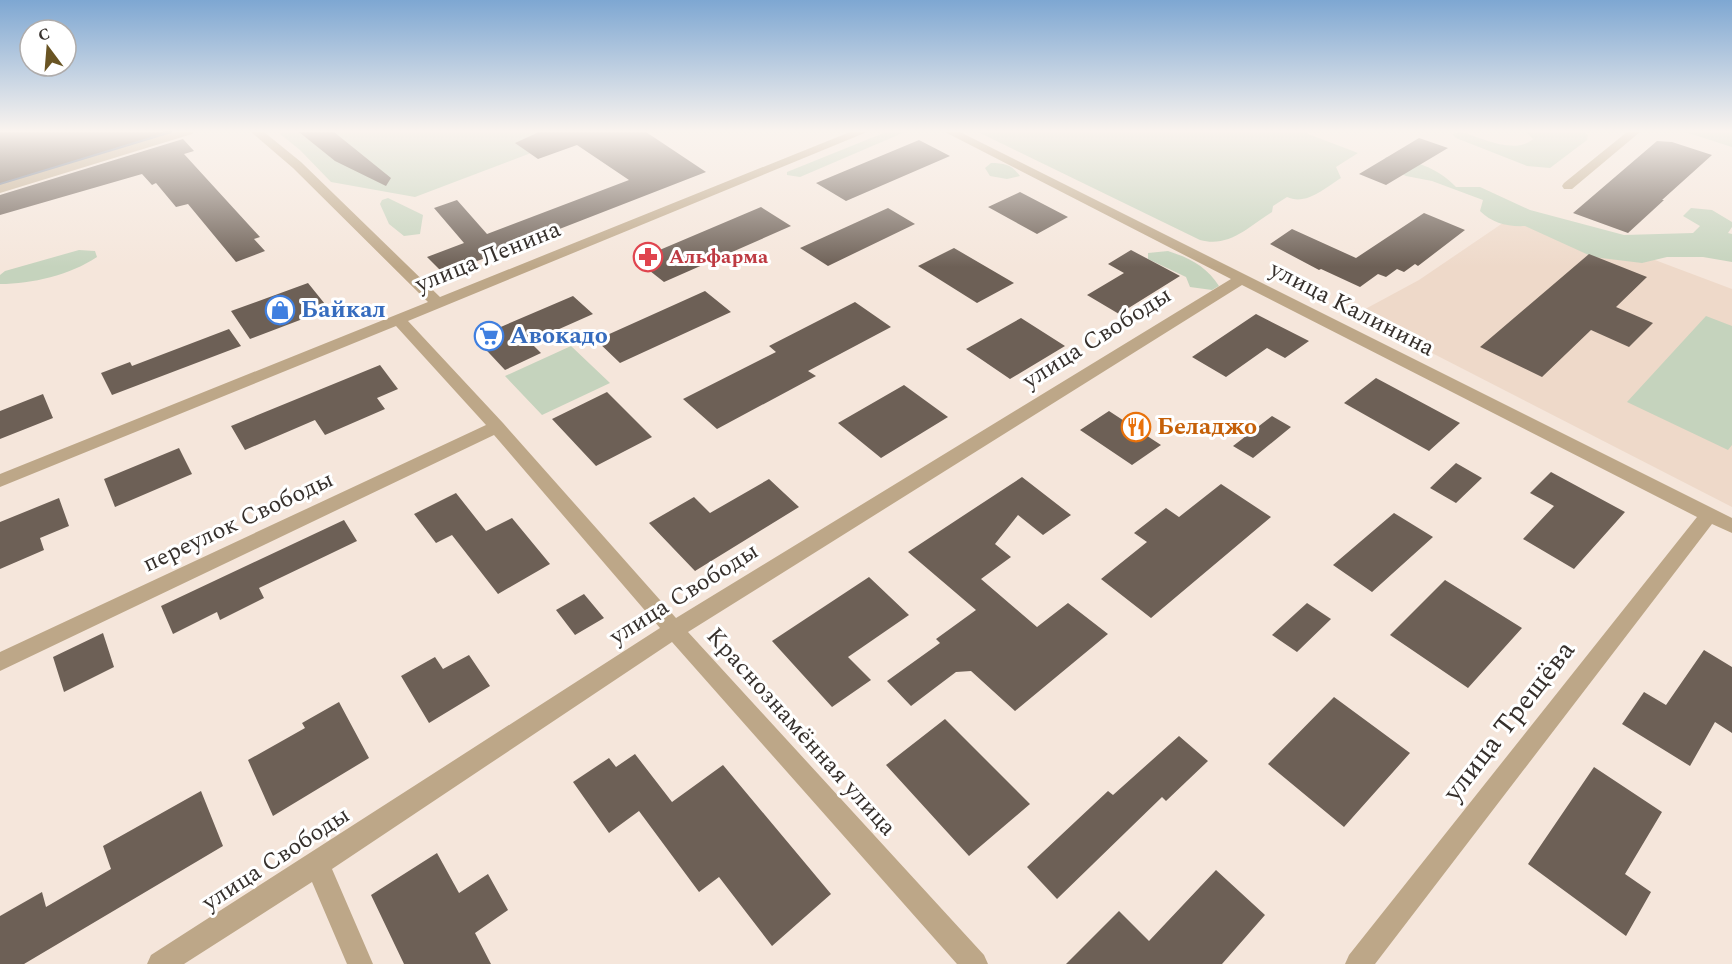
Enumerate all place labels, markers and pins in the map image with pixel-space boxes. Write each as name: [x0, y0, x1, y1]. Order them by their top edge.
pharmacy icon: Альфарма: [632, 241, 664, 273]
place label: Альфарма: [669, 242, 769, 272]
place label: Байкал: [301, 292, 386, 328]
shop icon: Байкал: [264, 294, 296, 326]
place label: Авокадо: [510, 318, 608, 354]
supermarket icon: Авокадо: [473, 320, 505, 352]
place label: Беладжо: [1157, 409, 1257, 445]
restaurant icon: Беладжо: [1120, 411, 1152, 443]

